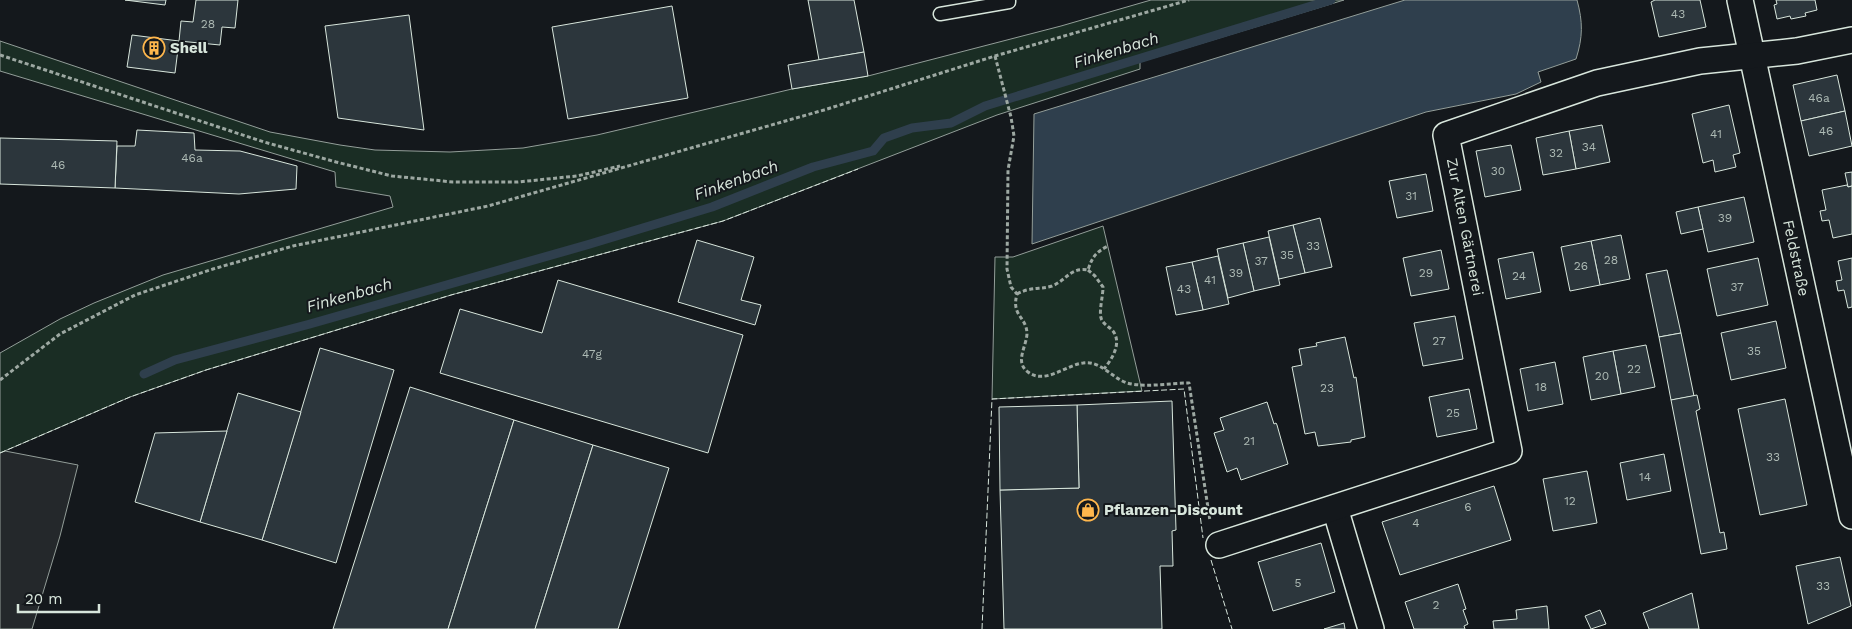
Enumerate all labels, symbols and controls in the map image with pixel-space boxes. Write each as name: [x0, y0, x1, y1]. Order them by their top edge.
house number: 43: [1671, 7, 1685, 21]
house number: 28: [201, 17, 215, 31]
water label: Finkenbach: [1071, 28, 1161, 72]
building icon: Shell: [142, 36, 166, 60]
place label: Shell: [170, 39, 208, 57]
house number: 46a: [1808, 91, 1830, 105]
house number: 46: [1819, 124, 1833, 138]
house number: 41: [1710, 127, 1722, 141]
house number: 34: [1582, 140, 1596, 154]
house number: 32: [1549, 146, 1563, 160]
house number: 46a: [181, 151, 203, 165]
water label: Finkenbach: [691, 156, 781, 204]
street label: Zur Alten Gärtnerei: [1443, 157, 1487, 297]
house number: 46: [51, 158, 65, 172]
house number: 30: [1491, 164, 1505, 178]
house number: 31: [1405, 189, 1417, 203]
house number: 39: [1718, 211, 1732, 225]
street label: Feldstraße: [1779, 218, 1813, 298]
house number: 33: [1306, 239, 1320, 253]
house number: 35: [1280, 248, 1294, 262]
house number: 28: [1604, 253, 1618, 267]
house number: 37: [1254, 254, 1268, 268]
house number: 26: [1574, 259, 1588, 273]
house number: 39: [1229, 266, 1243, 280]
house number: 29: [1419, 266, 1433, 280]
house number: 24: [1512, 269, 1526, 283]
house number: 41: [1204, 273, 1216, 287]
water label: Finkenbach: [304, 274, 394, 316]
house number: 37: [1730, 280, 1744, 294]
house number: 43: [1177, 282, 1191, 296]
house number: 27: [1432, 334, 1446, 348]
house number: 35: [1747, 344, 1761, 358]
house number: 47g: [582, 347, 603, 361]
house number: 22: [1627, 362, 1641, 376]
house number: 20: [1595, 369, 1609, 383]
house number: 18: [1535, 380, 1547, 394]
house number: 23: [1320, 381, 1334, 395]
house number: 25: [1446, 406, 1460, 420]
house number: 21: [1243, 434, 1255, 448]
house number: 33: [1766, 450, 1780, 464]
house number: 14: [1639, 470, 1651, 484]
house number: 12: [1564, 494, 1576, 508]
shop icon: Pflanzen-Discount: [1076, 498, 1100, 522]
house number: 6: [1464, 500, 1472, 514]
place label: Pflanzen-Discount: [1104, 501, 1243, 519]
house number: 4: [1412, 516, 1420, 530]
house number: 5: [1295, 576, 1302, 590]
house number: 33: [1816, 579, 1830, 593]
scale bar: [18, 582, 99, 614]
text: 20 m: [25, 590, 63, 608]
house number: 2: [1433, 598, 1440, 612]

